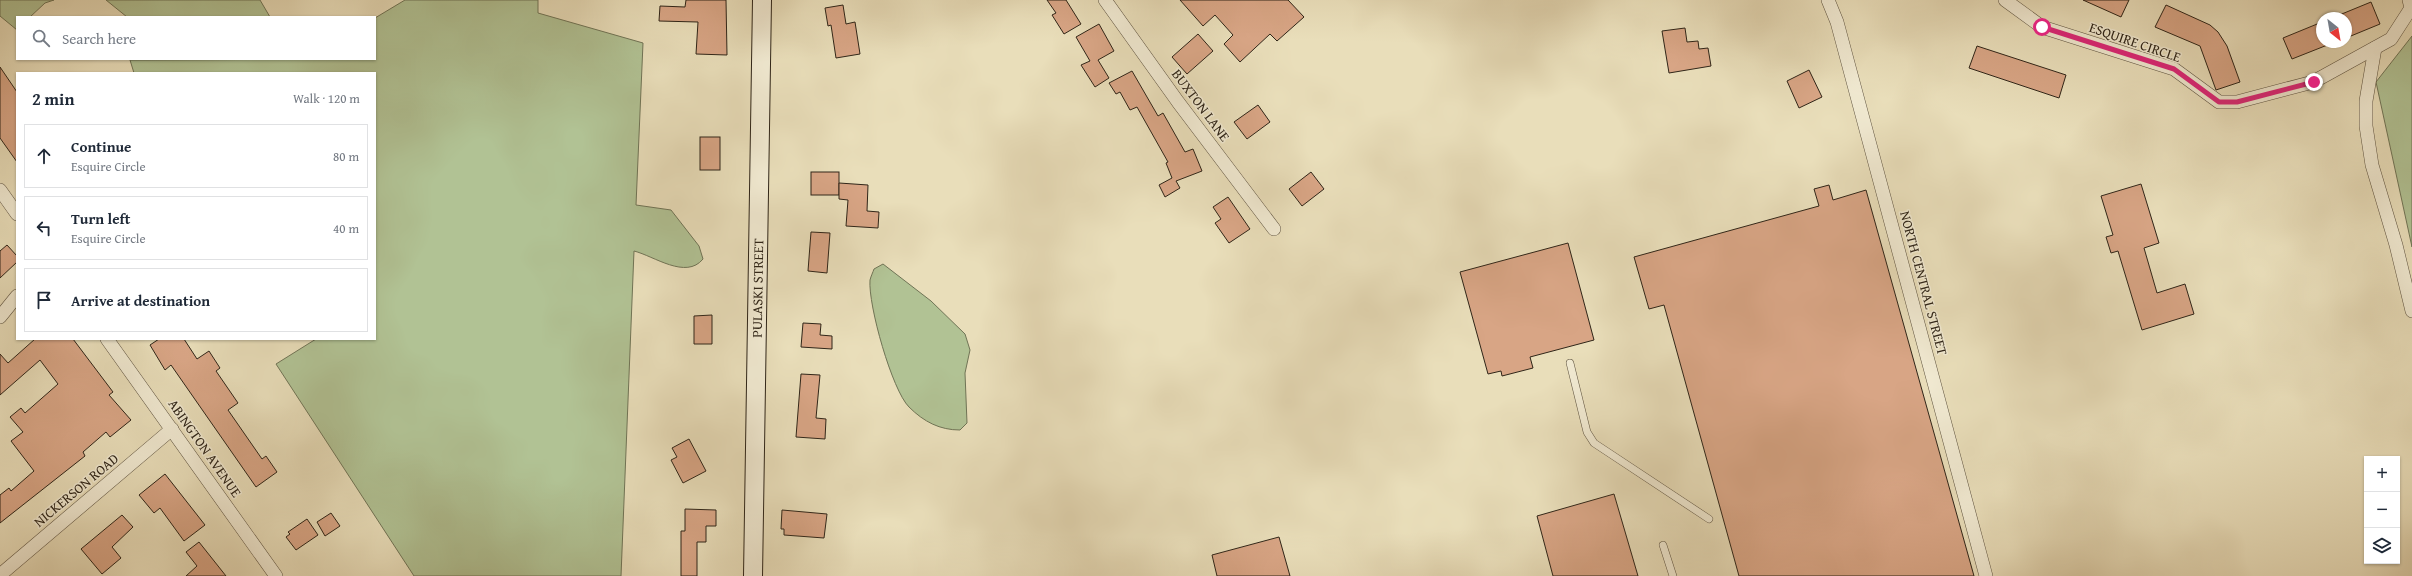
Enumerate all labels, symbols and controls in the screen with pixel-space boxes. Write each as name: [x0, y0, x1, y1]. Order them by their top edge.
north arrow: [2316, 12, 2352, 48]
search box: [16, 16, 376, 60]
street label: ESQUIRE CIRCLE: [2087, 17, 2183, 67]
route start: [2033, 18, 2051, 36]
icon: search: [30, 27, 52, 49]
text: Search here: [62, 28, 136, 49]
street label: BUXTON LANE: [1167, 65, 1235, 145]
route end: [2305, 73, 2323, 91]
text: 2 min: [32, 86, 74, 111]
text: Walk · 120 m: [293, 89, 360, 108]
text: Continue: [71, 136, 132, 157]
icon: ahead: [33, 145, 55, 167]
text: 80 m: [333, 147, 359, 166]
text: Esquire Circle: [71, 157, 146, 176]
text: Turn left: [71, 208, 130, 229]
street label: NORTH CENTRAL STREET: [1895, 209, 1953, 357]
icon: left: [33, 217, 55, 239]
text: 40 m: [333, 219, 359, 238]
text: Esquire Circle: [71, 229, 146, 248]
street label: PULASKI STREET: [747, 238, 768, 338]
icon: arrive: [33, 289, 55, 311]
text: Arrive at destination: [71, 290, 210, 311]
street label: ABINGTON AVENUE: [164, 395, 246, 501]
street label: NICKERSON ROAD: [29, 449, 123, 531]
map controls: [2364, 456, 2400, 564]
button: +: [2364, 456, 2400, 492]
button: −: [2364, 492, 2400, 528]
button: layers: [2364, 528, 2400, 564]

